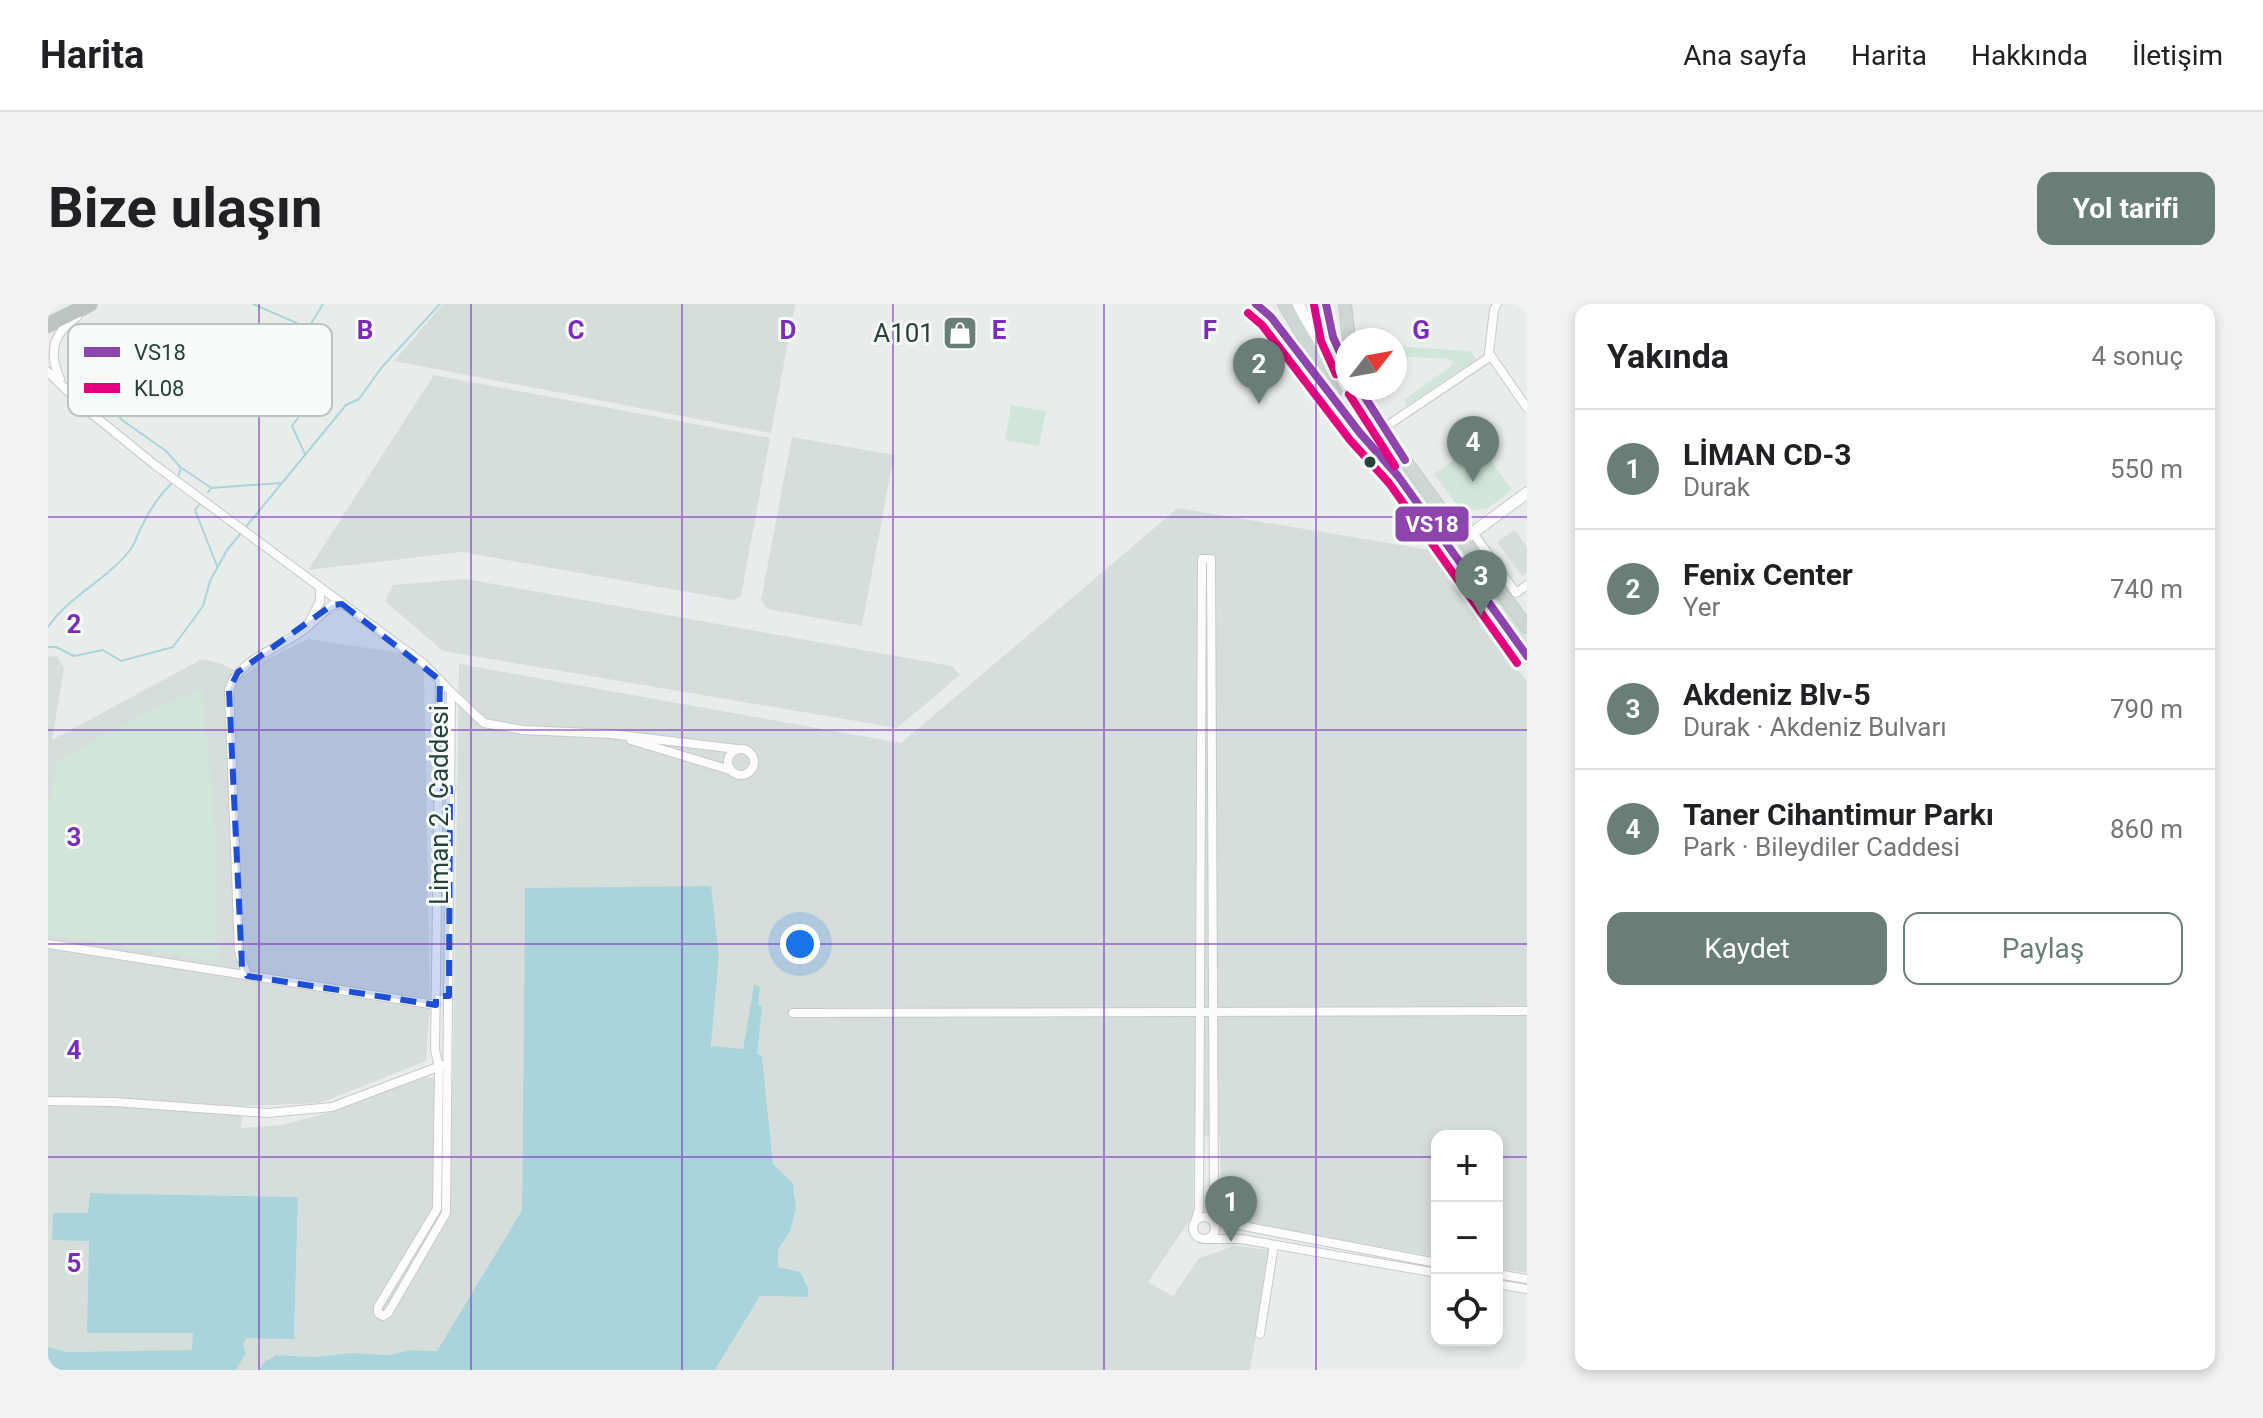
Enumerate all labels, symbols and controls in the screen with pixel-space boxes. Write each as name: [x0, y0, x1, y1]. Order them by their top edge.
text: Harita: [40, 33, 144, 77]
text: Ana sayfa: [1683, 39, 1807, 72]
text: Harita: [1851, 39, 1927, 72]
text: Hakkında: [1971, 39, 2088, 72]
text: İletişim: [2132, 39, 2223, 72]
button: Yol tarifi: [2037, 172, 2215, 245]
text: Bize ulaşın: [48, 175, 322, 241]
shop icon: A101: [941, 314, 979, 352]
text: B: [357, 315, 373, 345]
text: C: [567, 315, 585, 345]
text: D: [780, 315, 796, 345]
text: E: [992, 315, 1007, 345]
text: F: [1203, 315, 1217, 345]
text: G: [1412, 315, 1430, 345]
place label: A101: [873, 318, 934, 348]
legend: [68, 324, 332, 416]
north arrow: [1335, 328, 1407, 400]
text: Yakında: [1607, 336, 1729, 376]
pin: 2: [1233, 338, 1285, 404]
text: VS18: [134, 340, 186, 365]
text: 4 sonuç: [2091, 341, 2183, 371]
text: KL08: [134, 376, 184, 401]
pin: 4: [1447, 416, 1499, 482]
text: LİMAN CD-3: [1683, 437, 1851, 472]
unlabelled marker: [1362, 454, 1378, 470]
text: 1: [1626, 454, 1640, 484]
text: 550 m: [2110, 454, 2183, 484]
text: Durak: [1683, 472, 1750, 502]
line badge: VS18: [1394, 505, 1470, 543]
text: VS18: [1405, 512, 1459, 537]
pin: 3: [1455, 550, 1507, 616]
text: Fenix Center: [1683, 557, 1853, 592]
text: 2: [1626, 574, 1640, 604]
text: 740 m: [2110, 574, 2183, 604]
text: Yer: [1683, 592, 1720, 622]
text: 2: [67, 609, 81, 639]
text: Akdeniz Blv-5: [1683, 677, 1871, 712]
text: 3: [1626, 694, 1640, 724]
text: 790 m: [2110, 694, 2183, 724]
street label: Liman 2. Caddesi: [424, 705, 454, 905]
text: Durak · Akdeniz Bulvarı: [1683, 712, 1947, 742]
text: Taner Cihantimur Parkı: [1683, 797, 1994, 832]
text: 4: [1626, 814, 1640, 844]
text: 860 m: [2110, 814, 2183, 844]
text: 3: [67, 822, 81, 852]
text: Park · Bileydiler Caddesi: [1683, 832, 1960, 862]
button: Kaydet: [1607, 912, 1887, 985]
button: Paylaş: [1903, 912, 2183, 985]
your location: [780, 924, 820, 964]
text: 4: [67, 1035, 82, 1065]
map controls: [1431, 1130, 1503, 1346]
button: +: [1431, 1130, 1503, 1202]
pin: 1: [1205, 1176, 1257, 1242]
button: −: [1431, 1202, 1503, 1274]
text: 5: [67, 1248, 81, 1278]
button: locate: [1431, 1274, 1503, 1346]

